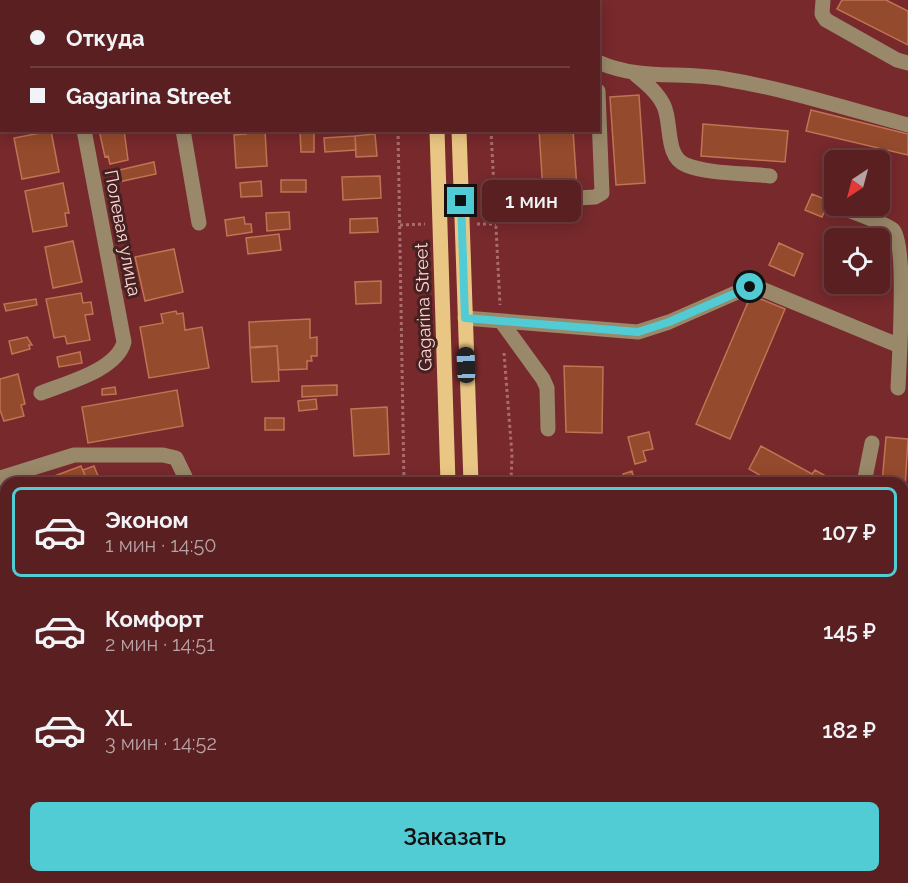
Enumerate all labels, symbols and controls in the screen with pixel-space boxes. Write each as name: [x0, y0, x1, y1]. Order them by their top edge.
text: Откуда: [66, 25, 145, 51]
text: Gagarina Street: [66, 83, 231, 109]
north arrow: [824, 150, 890, 216]
map controls: [824, 150, 890, 294]
street label: Полевая улица: [100, 168, 146, 298]
callout: 1 мин: [482, 180, 581, 222]
route end: [447, 187, 474, 214]
text: 1 мин: [505, 189, 558, 213]
button: locate: [824, 228, 890, 294]
street label: Gagarina Street: [410, 242, 436, 372]
route start: [736, 273, 763, 300]
car: [456, 347, 476, 383]
icon: car: [33, 505, 87, 559]
text: Эконом: [105, 507, 189, 533]
text: 107 ₽: [822, 519, 876, 545]
text: 1 мин · 14:50: [105, 533, 217, 557]
icon: car: [33, 604, 87, 658]
text: Комфорт: [105, 606, 203, 632]
text: 145 ₽: [823, 618, 876, 644]
text: 2 мин · 14:51: [105, 632, 215, 656]
icon: car: [33, 703, 87, 757]
text: XL: [105, 705, 132, 731]
text: 182 ₽: [822, 717, 876, 743]
text: 3 мин · 14:52: [105, 731, 217, 755]
button: Заказать: [30, 802, 879, 871]

